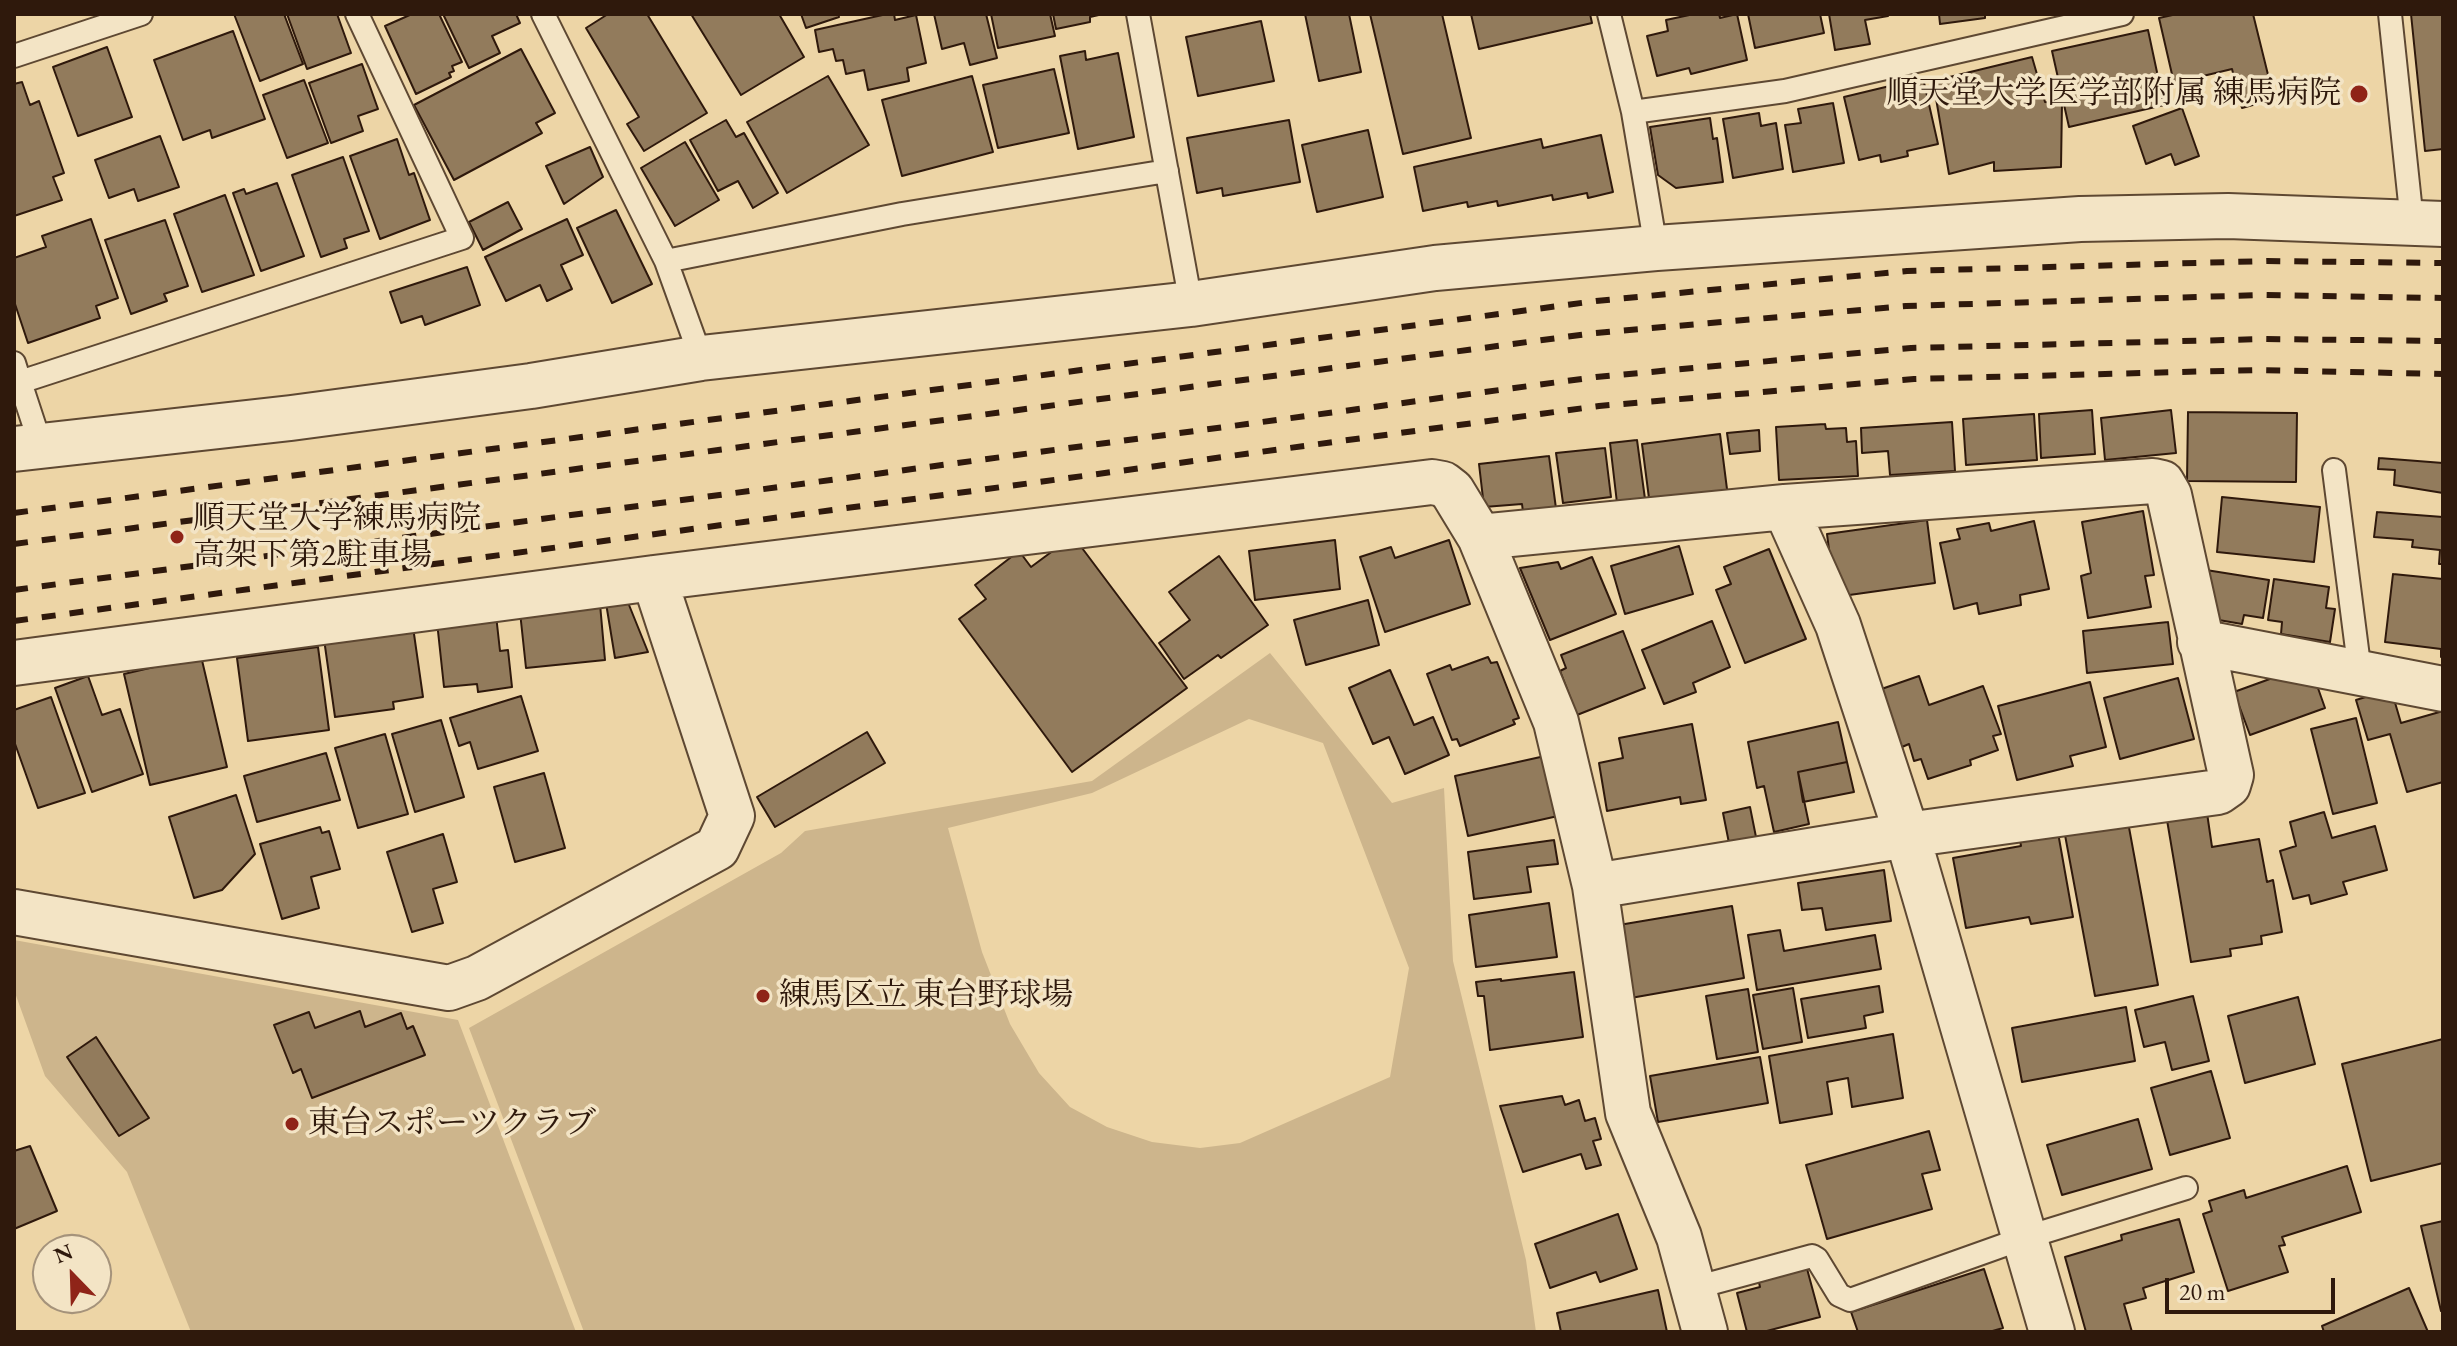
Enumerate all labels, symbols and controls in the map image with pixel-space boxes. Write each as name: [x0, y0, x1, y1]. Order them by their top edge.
place label: 順天堂大学医学部附属 練馬病院: [1887, 75, 2341, 113]
marker: 順天堂大学医学部附属 練馬病院: [2348, 83, 2370, 105]
place label: 順天堂大学練馬病院 高架下第2駐車場: [193, 500, 481, 575]
marker: 順天堂大学練馬病院 高架下第2駐車場: [168, 528, 186, 546]
place label: 練馬区立 東台野球場: [779, 977, 1073, 1015]
marker: 練馬区立 東台野球場: [754, 987, 772, 1005]
place label: 東台スポーツクラブ: [308, 1105, 596, 1143]
marker: 東台スポーツクラブ: [283, 1115, 301, 1133]
north arrow: [32, 1234, 112, 1314]
text: N: [49, 1236, 77, 1270]
scale bar: [2169, 1262, 2339, 1312]
text: 20 m: [2179, 1276, 2226, 1307]

